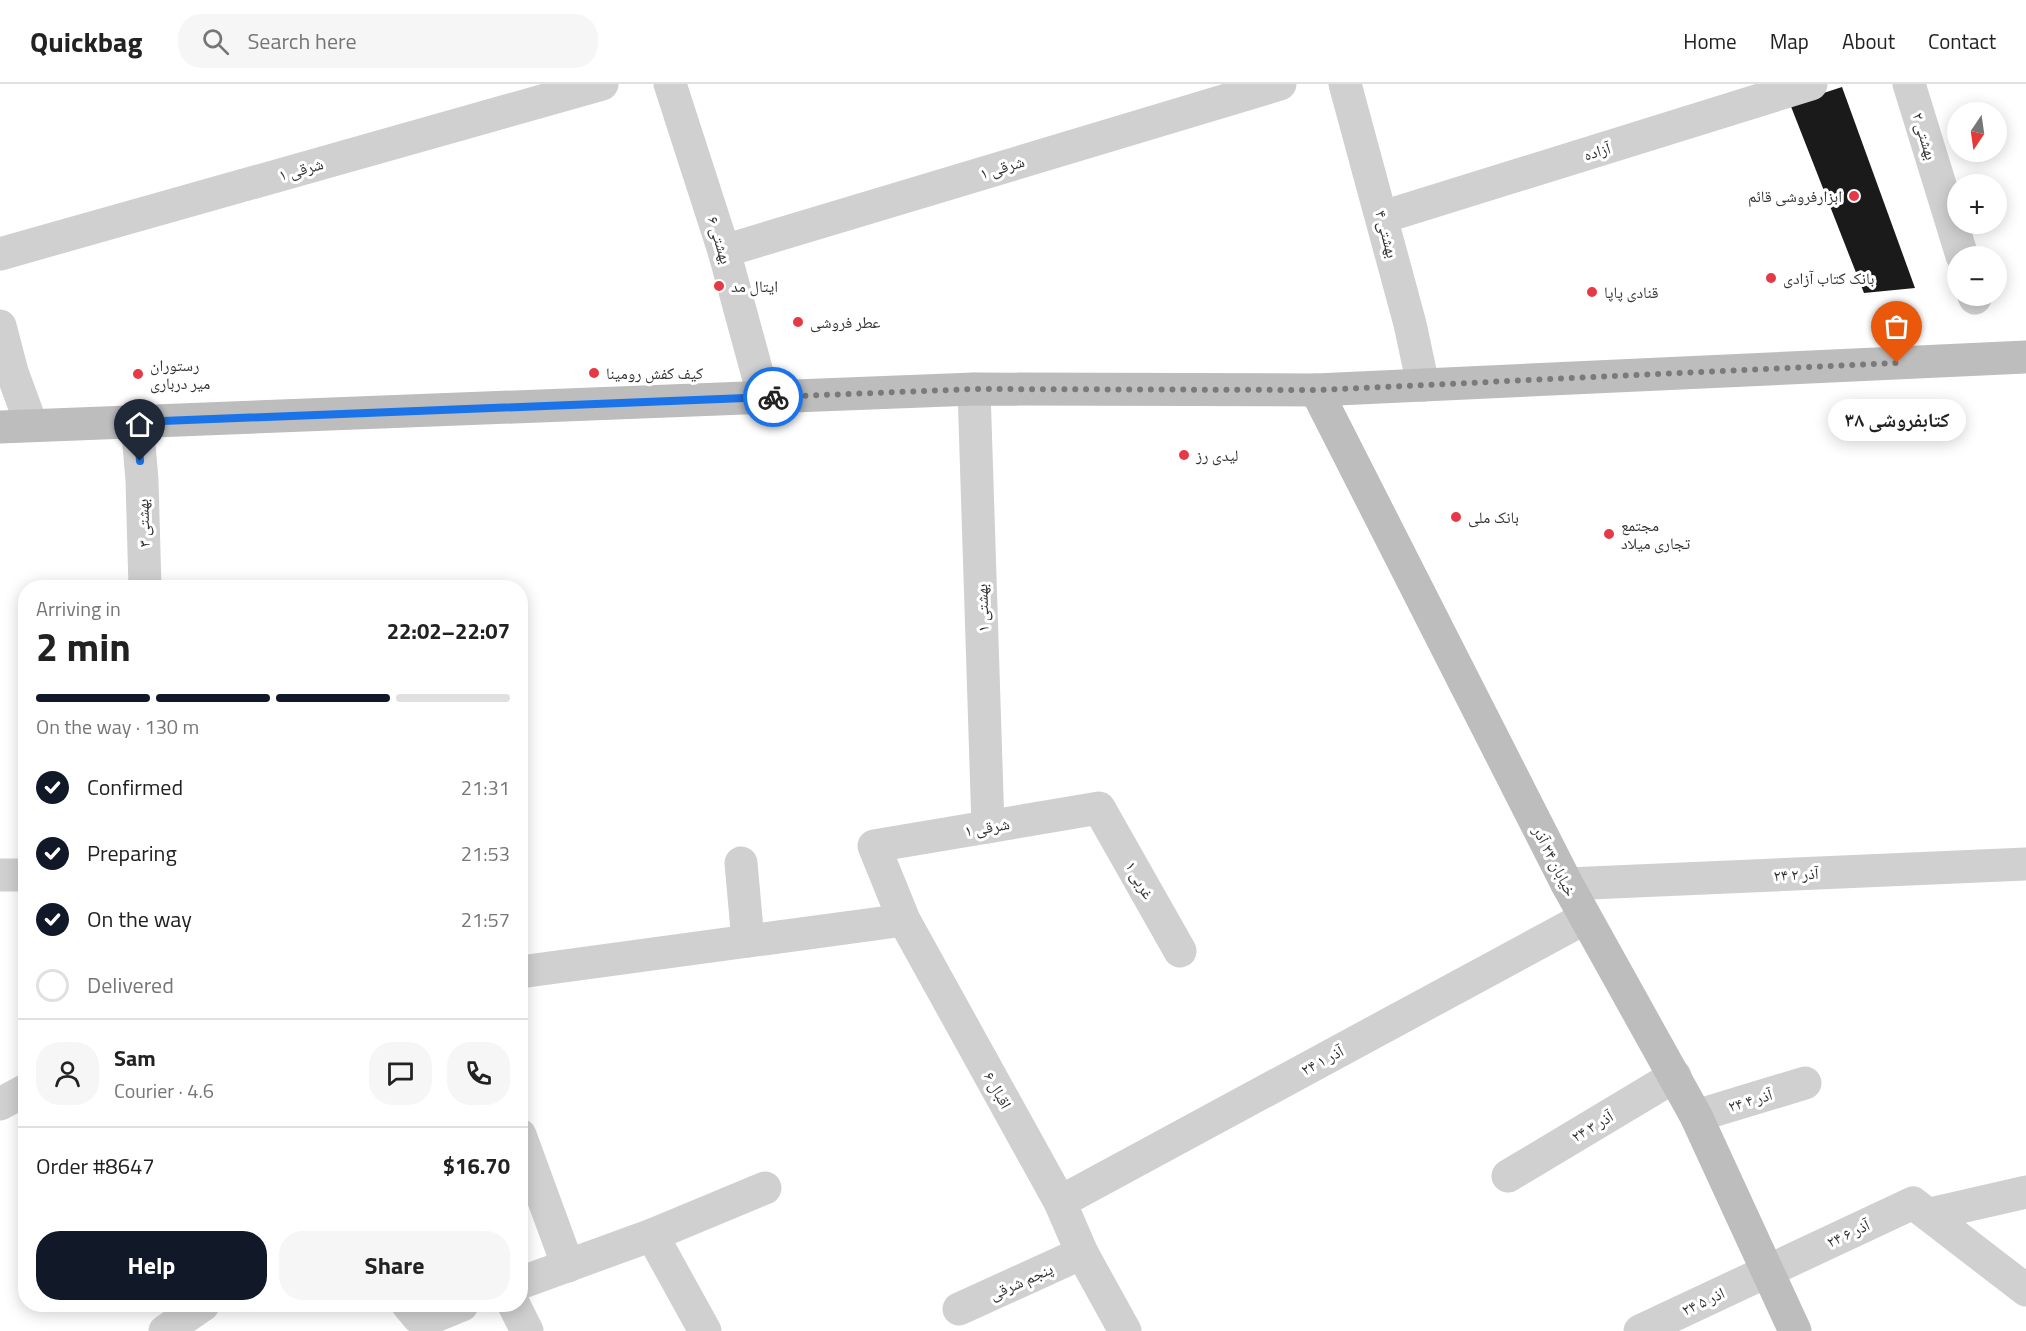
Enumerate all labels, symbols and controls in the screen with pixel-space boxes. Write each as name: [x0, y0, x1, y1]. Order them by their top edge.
search box: [178, 14, 598, 68]
text: Quickbag: [30, 20, 142, 63]
text: Search here: [247, 24, 357, 58]
icon: search: [199, 25, 232, 58]
text: Home: [1683, 25, 1737, 57]
text: Map: [1770, 25, 1809, 57]
text: About: [1842, 25, 1895, 57]
text: Contact: [1928, 25, 1996, 57]
north arrow: [1947, 102, 2007, 162]
map controls: [1947, 102, 2007, 306]
street label: بهشتی ۲: [1906, 109, 1944, 163]
street label: آزاده: [1581, 135, 1614, 166]
street label: شرقی ۱: [977, 149, 1027, 185]
street label: شرقی ۱: [276, 151, 326, 187]
button: +: [1947, 174, 2007, 234]
place label: ابزارفروشی قائم: [1748, 184, 1842, 208]
marker: ابزارفروشی قائم: [1847, 189, 1861, 203]
street label: بهشتی ۴: [1369, 207, 1405, 261]
street label: بهشتی ۶: [701, 213, 739, 267]
button: −: [1947, 246, 2007, 306]
place label: بانک کتاب آزادی: [1783, 266, 1874, 290]
marker: بانک کتاب آزادی: [1764, 271, 1778, 285]
place label: ایتال مد: [731, 274, 778, 298]
marker: ایتال مد: [712, 279, 726, 293]
place label: قنادی پاپا: [1604, 280, 1659, 304]
marker: قنادی پاپا: [1585, 285, 1599, 299]
pin: [1871, 301, 1922, 363]
place label: عطر فروشی: [810, 310, 880, 334]
icon: bag: [1880, 310, 1913, 343]
marker: عطر فروشی: [791, 315, 805, 329]
place label: رستوران میر درباری: [150, 353, 210, 395]
place label: کیف کفش رومینا: [606, 361, 703, 385]
marker: کیف کفش رومینا: [587, 366, 601, 380]
marker: رستوران میر درباری: [131, 367, 145, 381]
courier: [743, 367, 803, 427]
icon: bike: [757, 381, 790, 414]
pin: [114, 399, 165, 461]
callout: کتابفروشی ۳۸: [1828, 399, 1966, 441]
text: کتابفروشی ۳۸: [1844, 404, 1950, 435]
icon: home: [123, 408, 156, 441]
place label: لیدی رز: [1195, 443, 1239, 467]
marker: لیدی رز: [1177, 448, 1191, 462]
street label: بهشتی ۳: [130, 498, 156, 548]
place label: بانک ملی: [1468, 505, 1519, 529]
marker: بانک ملی: [1449, 510, 1463, 524]
place label: مجتمع تجاری میلاد: [1621, 513, 1691, 555]
marker: مجتمع تجاری میلاد: [1602, 527, 1616, 541]
street label: بهشتی ۱: [969, 583, 995, 633]
text: Arriving in: [36, 593, 121, 624]
text: 22:02–22:07: [387, 614, 510, 648]
text: 2 min: [36, 617, 131, 676]
text: On the way · 130 m: [36, 711, 199, 742]
text: Confirmed: [87, 770, 183, 804]
icon: check: [36, 771, 69, 804]
text: 21:31: [461, 772, 510, 803]
street label: شرقی ۱: [963, 811, 1011, 843]
street label: خیابان ۲۴ آذر: [1527, 821, 1583, 900]
text: Preparing: [87, 836, 177, 870]
icon: check: [36, 837, 69, 870]
text: 21:53: [461, 838, 510, 869]
street label: غربی ۱: [1119, 856, 1161, 904]
street label: ۲۴ آذر ۲: [1773, 861, 1820, 887]
text: On the way: [87, 902, 192, 936]
icon: check: [36, 903, 69, 936]
text: 21:57: [461, 904, 510, 935]
text: Delivered: [87, 968, 174, 1002]
street label: ۲۴ آذر ۱: [1296, 1038, 1348, 1081]
text: Sam: [114, 1041, 156, 1075]
button: person: [36, 1042, 99, 1105]
button: chat: [369, 1042, 432, 1105]
button: phone: [447, 1042, 510, 1105]
street label: اقبال ۶: [978, 1067, 1018, 1113]
text: Courier · 4.6: [114, 1075, 214, 1106]
street label: ۲۴ آذر ۴: [1725, 1082, 1776, 1118]
street label: ۲۴ آذر ۳: [1566, 1104, 1618, 1148]
text: Order #8647: [36, 1149, 155, 1183]
text: $16.70: [443, 1149, 510, 1183]
street label: ۲۴ آذر ۶: [1822, 1212, 1874, 1253]
button: Help: [36, 1231, 267, 1300]
button: Share: [279, 1231, 510, 1300]
street label: پنجم شرقی: [985, 1256, 1057, 1306]
street label: ۲۴ اذر ۵: [1677, 1281, 1729, 1321]

